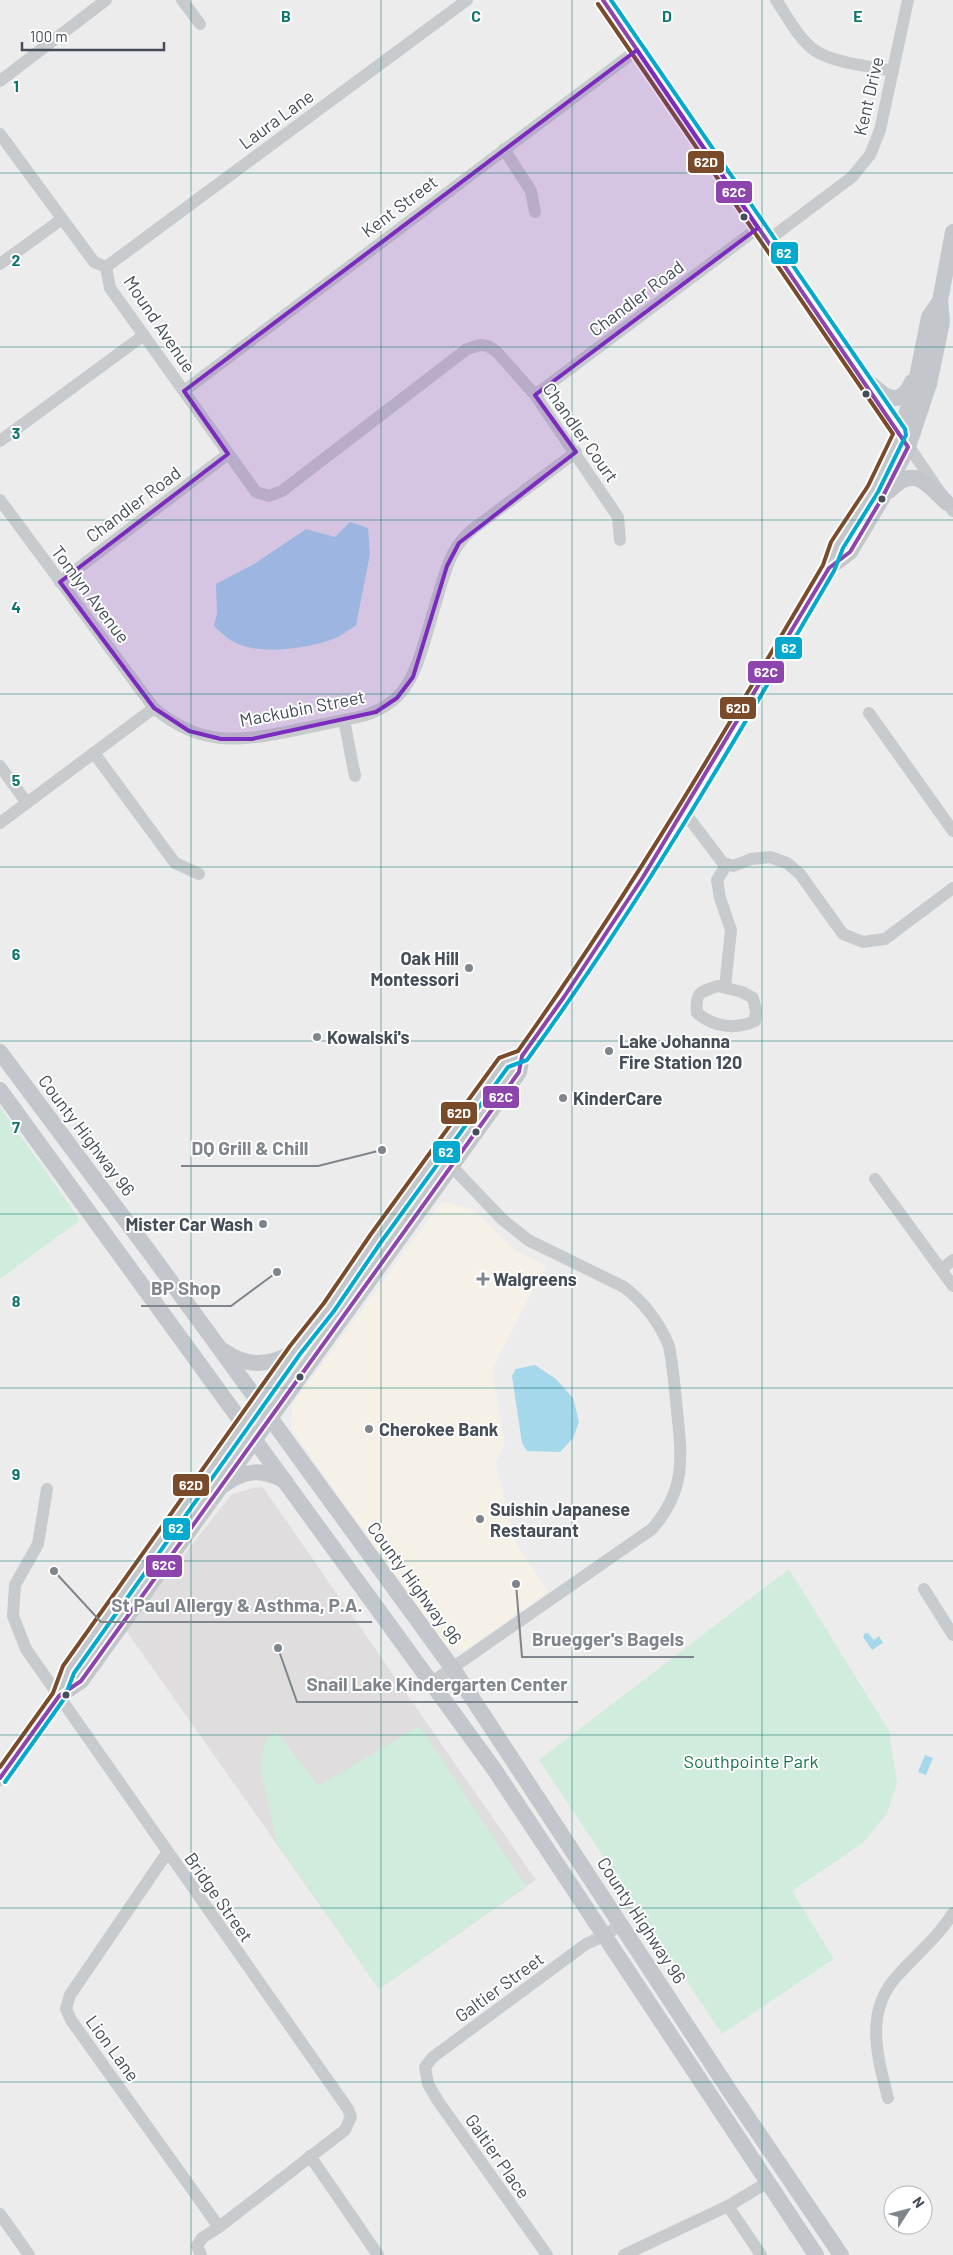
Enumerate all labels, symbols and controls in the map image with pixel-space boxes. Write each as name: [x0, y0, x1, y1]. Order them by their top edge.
text: B: [281, 6, 291, 25]
text: C: [471, 6, 481, 25]
text: D: [662, 6, 672, 25]
text: E: [853, 6, 863, 25]
scale bar: [22, 20, 165, 52]
text: 100 m: [30, 27, 68, 45]
street label: Kent Drive: [848, 54, 888, 138]
text: 1: [13, 76, 19, 95]
street label: Laura Lane: [234, 85, 318, 153]
line badge: 62D: [687, 150, 725, 174]
text: 62D: [694, 153, 718, 170]
street label: Kent Street: [357, 170, 441, 242]
line badge: 62C: [715, 180, 753, 204]
text: 62C: [722, 183, 746, 200]
unlabelled marker: [739, 212, 749, 222]
line badge: 62: [770, 241, 799, 265]
text: 62: [776, 244, 792, 261]
text: 2: [12, 250, 21, 269]
street label: Chandler Road: [584, 255, 688, 341]
street label: Mound Avenue: [119, 271, 201, 377]
street label: Chandler Court: [538, 378, 624, 486]
unlabelled marker: [861, 389, 871, 399]
text: 3: [12, 423, 20, 442]
street label: Chandler Road: [81, 461, 185, 547]
unlabelled marker: [877, 494, 887, 504]
street label: Tomlyn Avenue: [47, 541, 135, 647]
text: 4: [11, 597, 21, 616]
line badge: 62: [774, 636, 803, 660]
text: 62: [781, 639, 797, 656]
line badge: 62C: [747, 660, 785, 684]
text: 62C: [754, 663, 778, 680]
street label: Mackubin Street: [238, 685, 366, 731]
line badge: 62D: [719, 696, 757, 720]
text: 62D: [726, 699, 750, 716]
text: 5: [12, 770, 21, 789]
text: 6: [12, 944, 21, 963]
place label: Oak Hill Montessori: [370, 947, 459, 990]
marker: Oak Hill Montessori: [463, 962, 475, 974]
place label: Kowalski's: [327, 1026, 410, 1048]
place label: Lake Johanna Fire Station 120: [619, 1030, 742, 1073]
marker: Kowalski's: [311, 1031, 323, 1043]
marker: Lake Johanna Fire Station 120: [603, 1045, 615, 1057]
street label: County Highway 96: [34, 1070, 140, 1200]
line badge: 62C: [482, 1085, 520, 1109]
place label: KinderCare: [573, 1087, 663, 1109]
text: 62C: [489, 1088, 513, 1105]
marker: KinderCare: [557, 1092, 569, 1104]
line badge: 62D: [440, 1101, 478, 1125]
text: 62D: [447, 1104, 471, 1121]
text: 7: [12, 1117, 20, 1136]
unlabelled marker: [471, 1127, 481, 1137]
callout: DQ Grill & Chill: [181, 1132, 318, 1166]
text: DQ Grill & Chill: [192, 1136, 308, 1159]
line badge: 62: [432, 1140, 461, 1164]
text: 62: [438, 1143, 454, 1160]
place label: Mister Car Wash: [126, 1213, 253, 1235]
marker: Mister Car Wash: [257, 1218, 269, 1230]
place label: Walgreens: [493, 1268, 577, 1290]
callout: BP Shop: [141, 1272, 231, 1306]
marker: Walgreens: [477, 1273, 489, 1285]
text: BP Shop: [151, 1276, 221, 1299]
text: 8: [12, 1291, 21, 1310]
unlabelled marker: [295, 1372, 305, 1382]
place label: Cherokee Bank: [379, 1418, 499, 1440]
marker: Cherokee Bank: [363, 1423, 375, 1435]
text: 9: [12, 1464, 20, 1483]
line badge: 62D: [172, 1473, 210, 1497]
text: 62D: [179, 1476, 203, 1493]
place label: Suishin Japanese Restaurant: [490, 1498, 630, 1541]
marker: Suishin Japanese Restaurant: [474, 1513, 486, 1525]
line badge: 62: [162, 1517, 191, 1541]
street label: County Highway 96: [363, 1517, 467, 1649]
text: 62: [168, 1519, 184, 1536]
line badge: 62C: [145, 1554, 183, 1578]
text: 62C: [152, 1556, 176, 1573]
callout: St Paul Allergy & Asthma, P.A.: [101, 1588, 372, 1622]
text: St Paul Allergy & Asthma, P.A.: [111, 1593, 363, 1616]
callout: Bruegger's Bagels: [522, 1623, 694, 1657]
text: Bruegger's Bagels: [532, 1627, 684, 1650]
callout: Snail Lake Kindergarten Center: [297, 1668, 578, 1702]
text: Snail Lake Kindergarten Center: [306, 1672, 568, 1695]
unlabelled marker: [61, 1690, 71, 1700]
park label: Southpointe Park: [684, 1750, 818, 1772]
street label: Bridge Street: [180, 1848, 258, 1946]
street label: County Highway 96: [593, 1853, 691, 1987]
street label: Galtier Street: [450, 1947, 548, 2027]
street label: Lion Lane: [82, 2011, 144, 2085]
street label: Galtier Place: [461, 2110, 535, 2202]
north arrow: [883, 2185, 933, 2235]
text: N: [909, 2193, 929, 2211]

